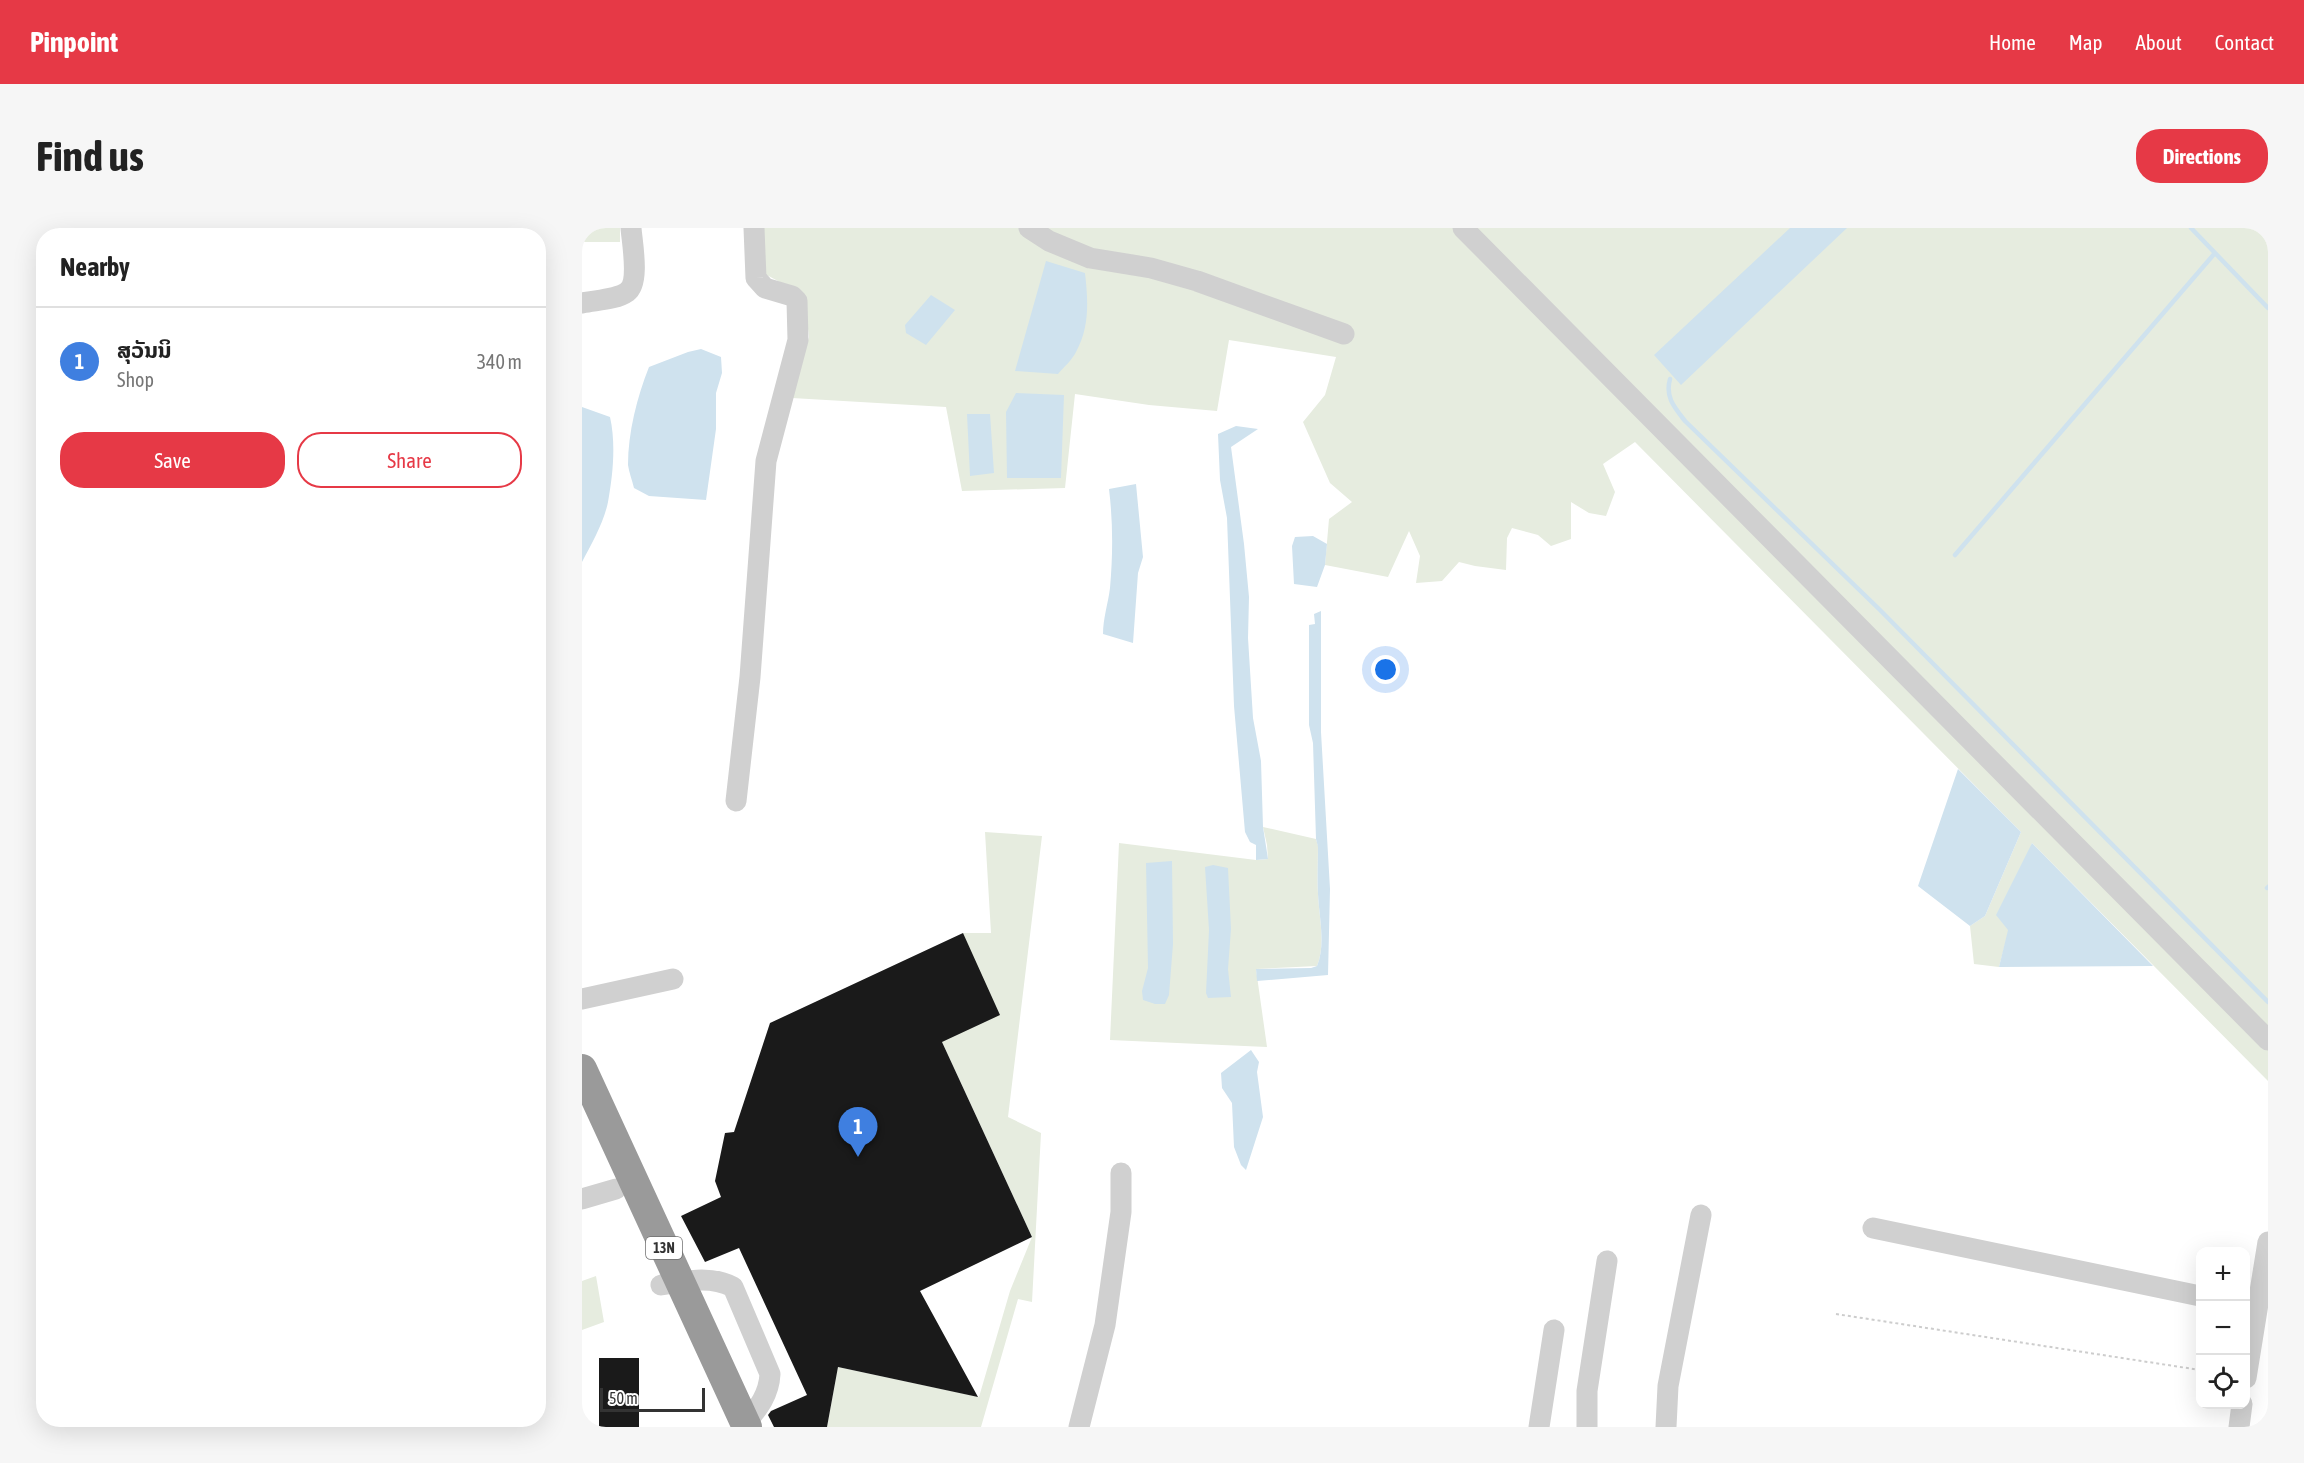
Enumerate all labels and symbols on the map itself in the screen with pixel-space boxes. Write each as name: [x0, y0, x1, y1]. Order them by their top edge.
your location: [1371, 655, 1400, 684]
pin: 1: [838, 1108, 878, 1157]
road number: 13N: [646, 1237, 682, 1259]
scale bar: [600, 1385, 705, 1412]

